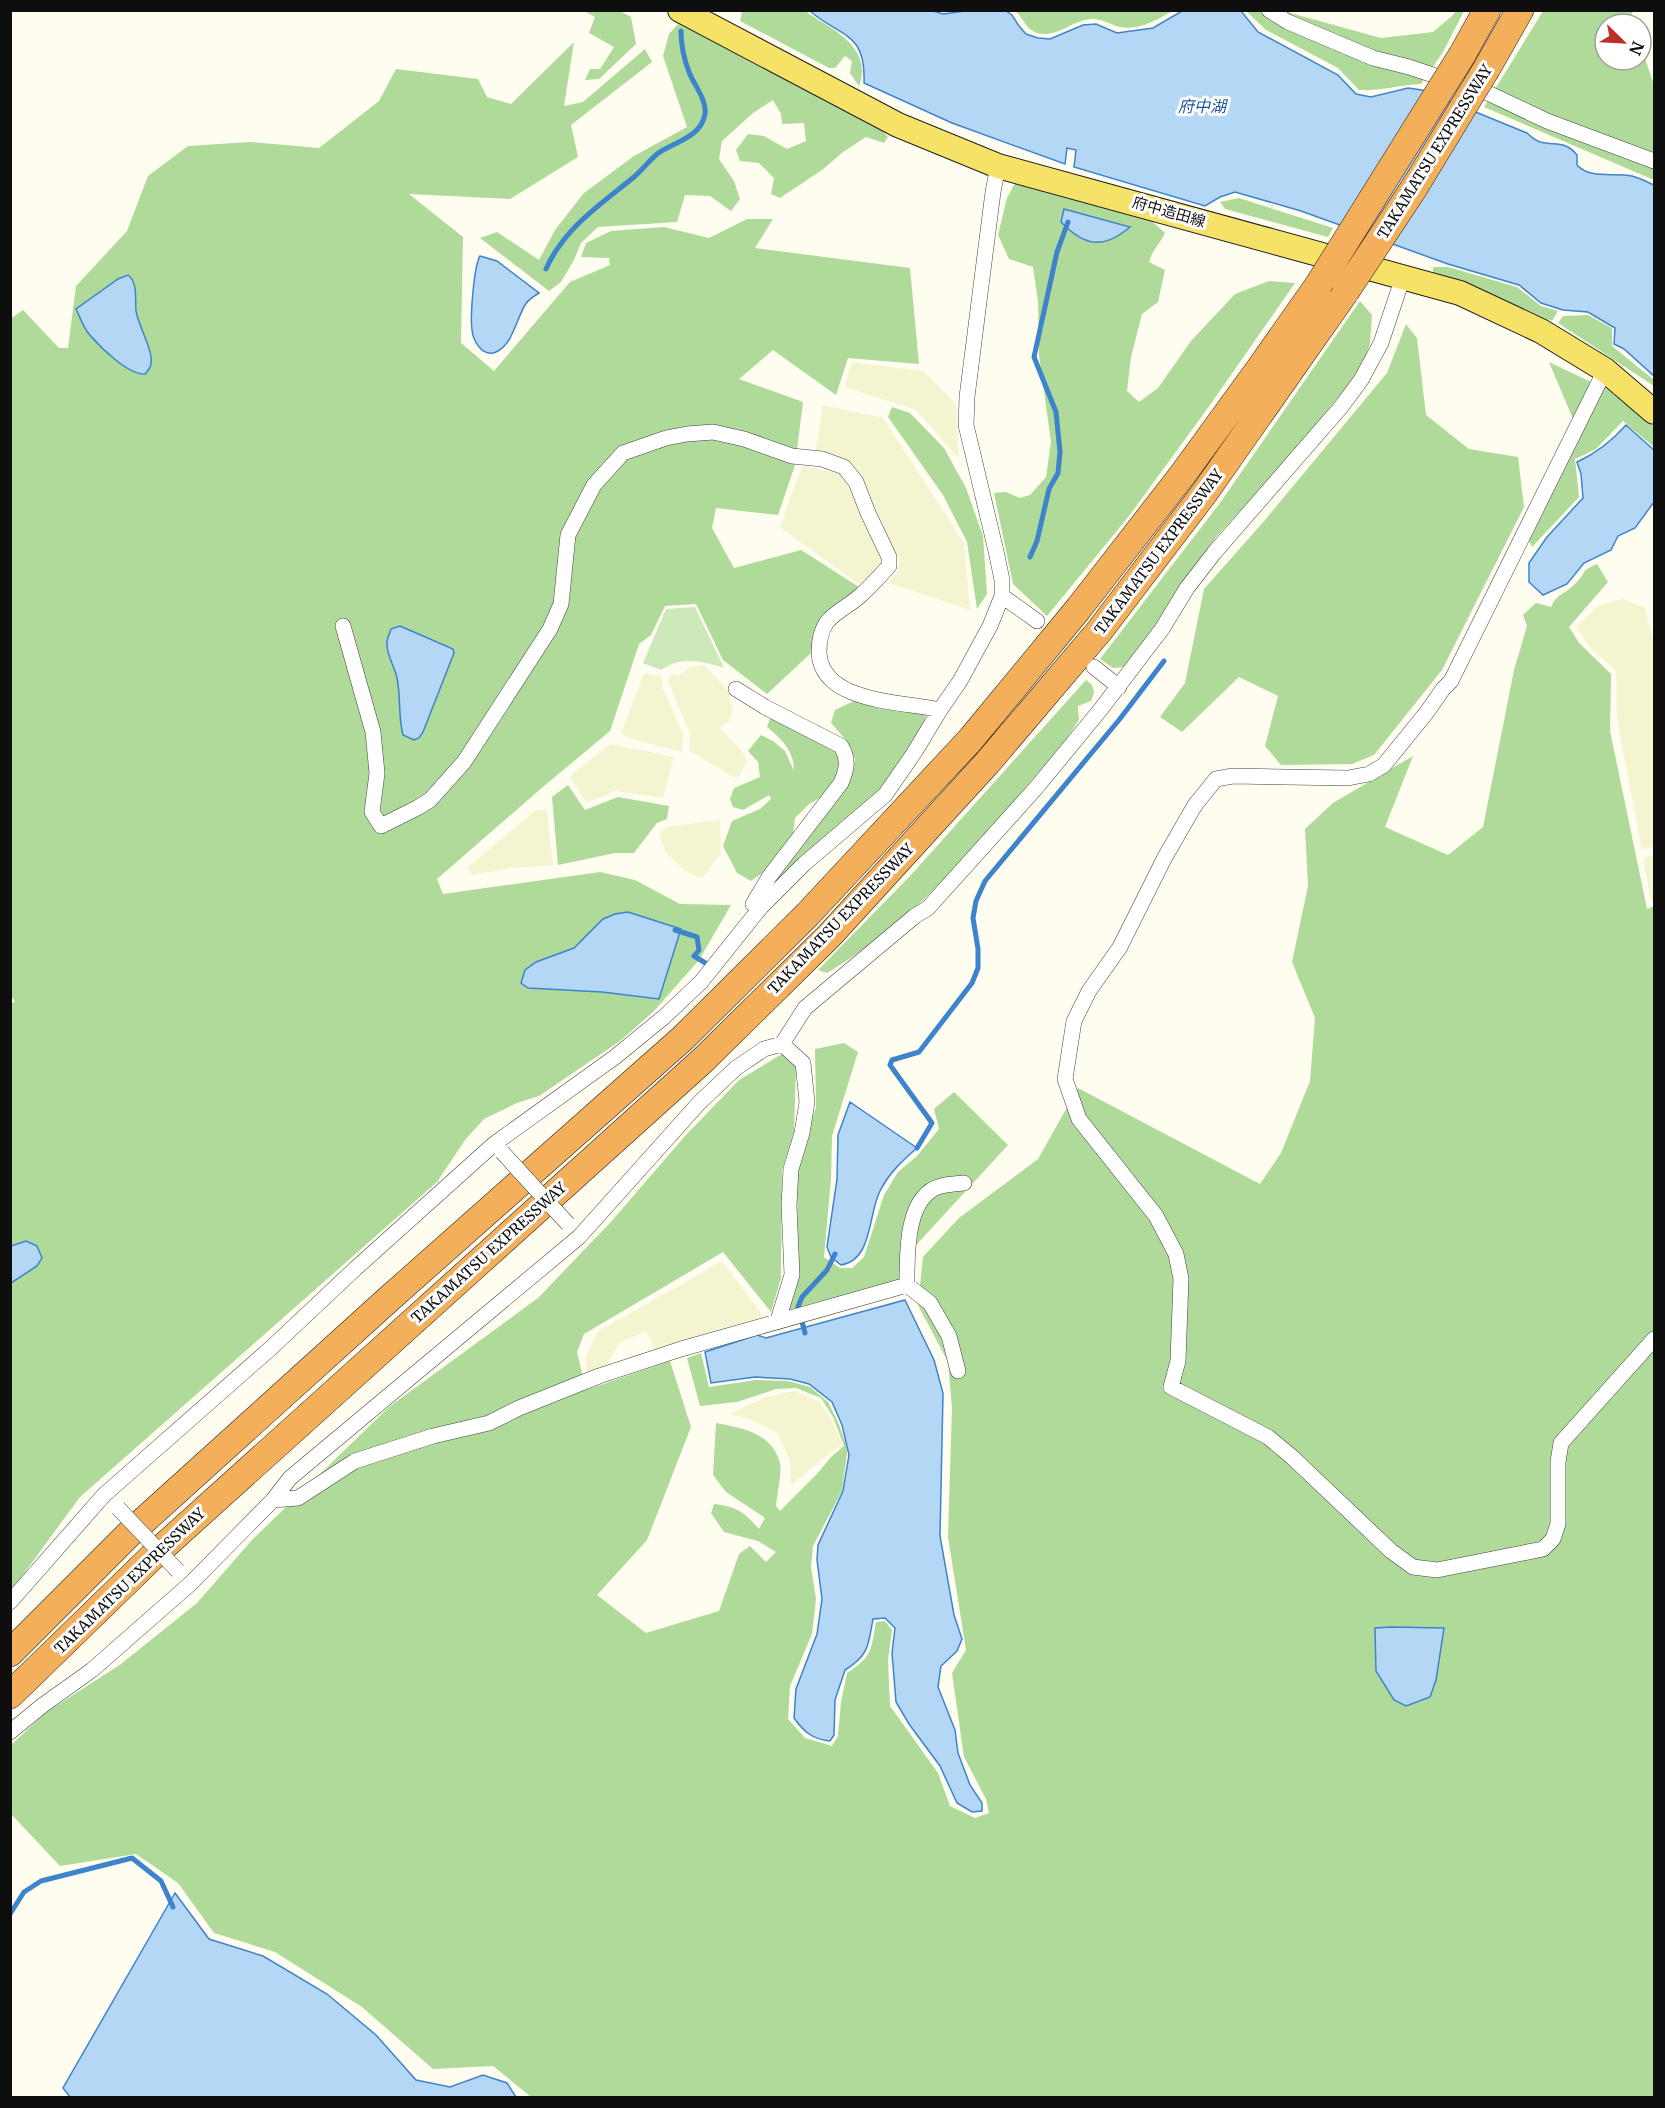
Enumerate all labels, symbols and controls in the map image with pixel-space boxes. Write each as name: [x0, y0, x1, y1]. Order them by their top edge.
north arrow: [1593, 12, 1653, 72]
text: N: [1625, 38, 1648, 58]
street label: TAKAMATSU EXPRESSWAY: [1373, 61, 1496, 242]
water label: 府中湖: [1178, 96, 1229, 116]
street label: 府中造田線: [1130, 192, 1208, 231]
street label: TAKAMATSU EXPRESSWAY: [1090, 465, 1227, 638]
street label: TAKAMATSU EXPRESSWAY: [764, 839, 918, 998]
street label: TAKAMATSU EXPRESSWAY: [407, 1178, 570, 1327]
street label: TAKAMATSU EXPRESSWAY: [50, 1503, 209, 1658]

